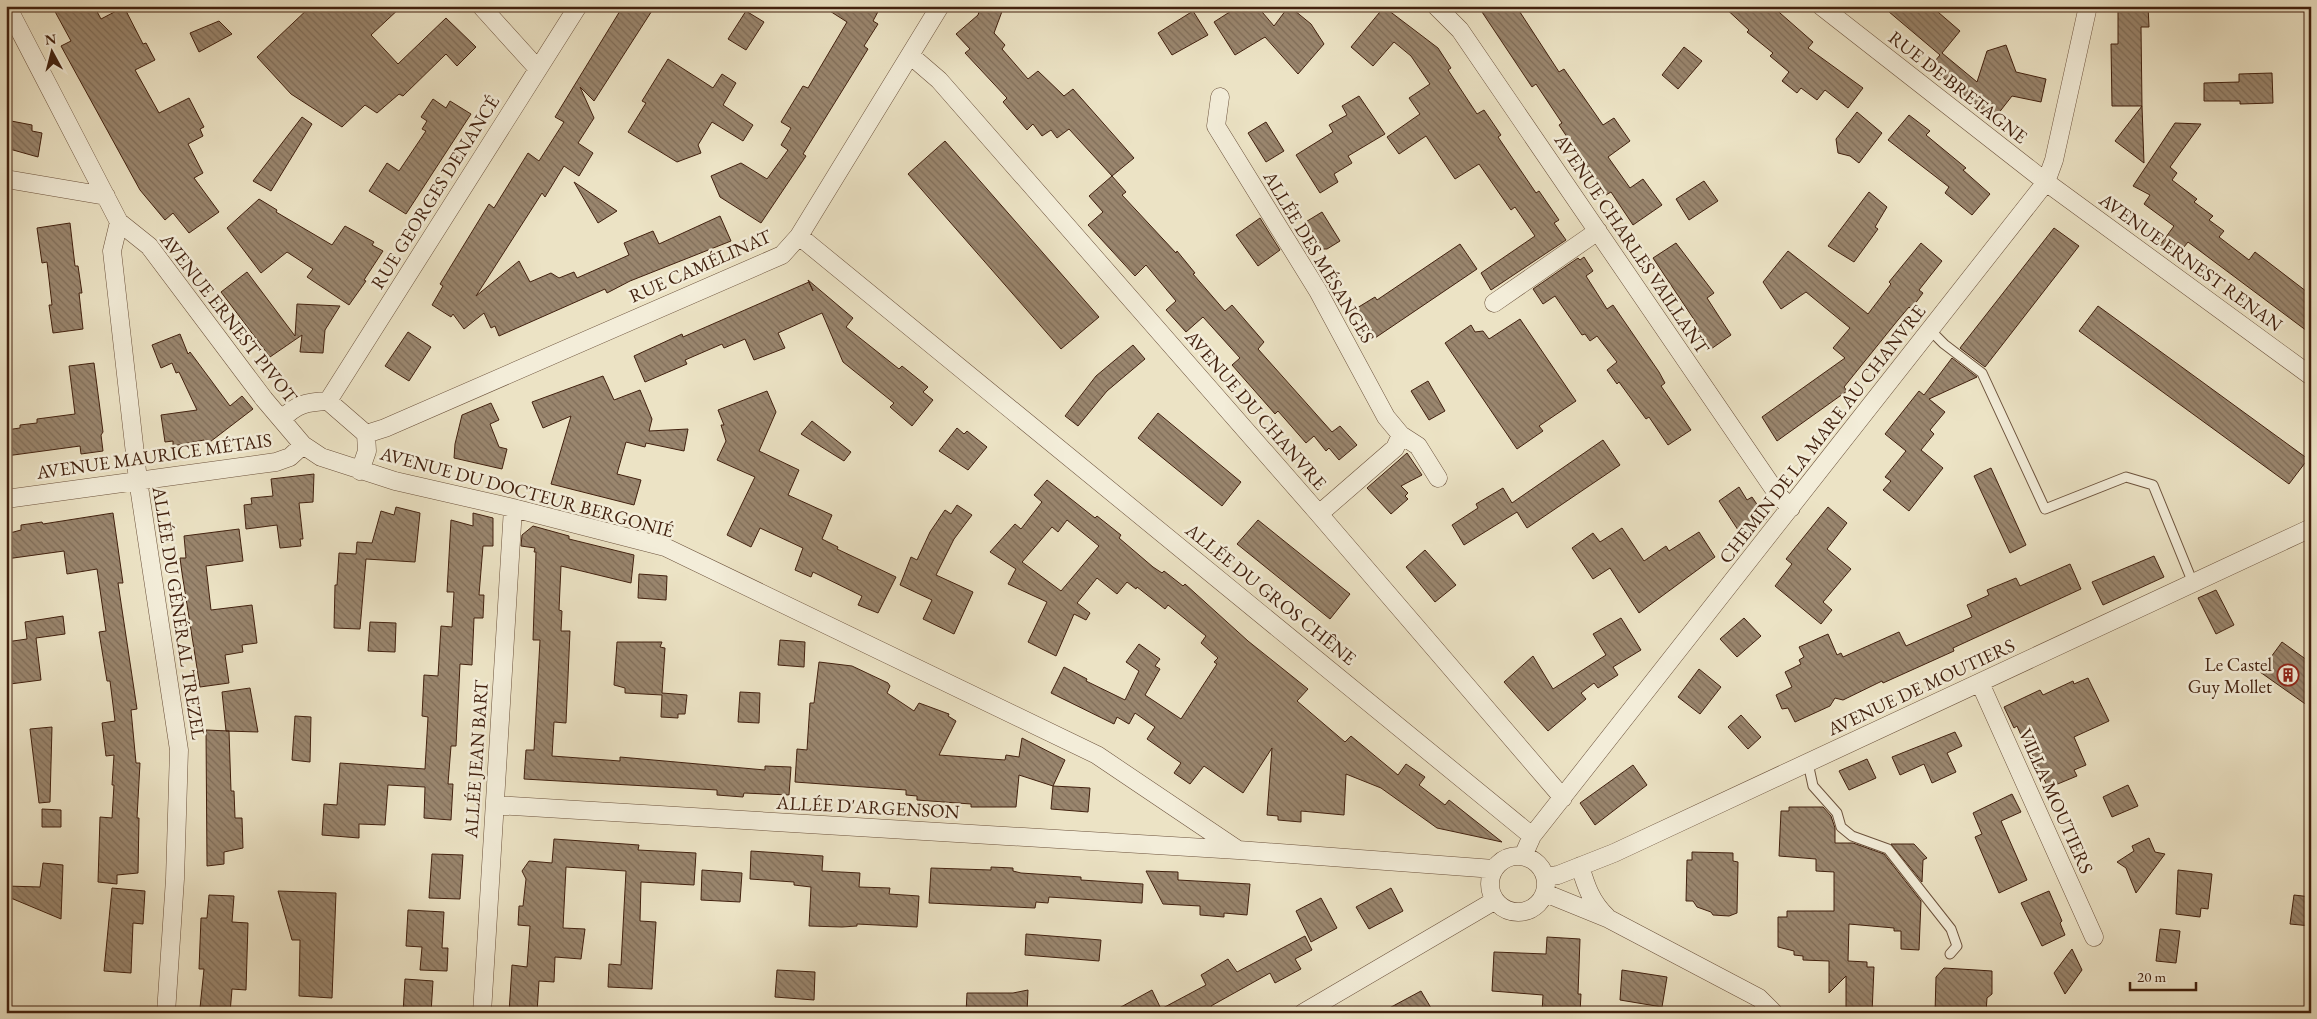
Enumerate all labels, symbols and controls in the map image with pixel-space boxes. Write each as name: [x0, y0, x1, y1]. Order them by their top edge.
street label: RUE DE BRETAGNE: [1883, 25, 2033, 149]
north arrow: [28, 28, 78, 78]
text: N: [44, 29, 58, 49]
street label: RUE GEORGES DENANCÉ: [365, 90, 505, 294]
street label: AVENUE CHARLES VAILLANT: [1548, 128, 1715, 359]
street label: ALLÉE DES MÉSANGES: [1257, 165, 1380, 348]
street label: AVENUE ERNEST RENAN: [2094, 187, 2288, 337]
street label: RUE CAMÉLINAT: [625, 223, 775, 309]
street label: AVENUE ERNEST PIVOT: [154, 227, 303, 408]
street label: CHEMIN DE LA MARE AU CHANVRE: [1713, 299, 1931, 569]
street label: AVENUE DU CHANVRE: [1179, 324, 1332, 495]
street label: AVENUE MAURICE MÉTAIS: [34, 427, 273, 485]
street label: AVENUE DU DOCTEUR BERGONIÉ: [377, 440, 677, 543]
street label: ALLÉE DU GÉNÉRAL TREZEL: [146, 484, 211, 741]
street label: ALLÉE DU GROS CHÊNE: [1180, 517, 1362, 671]
street label: AVENUE DE MOUTIERS: [1822, 632, 2019, 742]
place label: Le Castel Guy Mollet: [2188, 652, 2272, 699]
building icon: Le Castel Guy Mollet: [2276, 663, 2300, 687]
street label: ALLÉE JEAN BART: [458, 679, 494, 840]
street label: VILLA MOUTIERS: [2013, 725, 2099, 878]
street label: ALLÉE D'ARGENSON: [775, 790, 960, 824]
scale bar: [2130, 959, 2196, 991]
text: 20 m: [2137, 967, 2166, 986]

